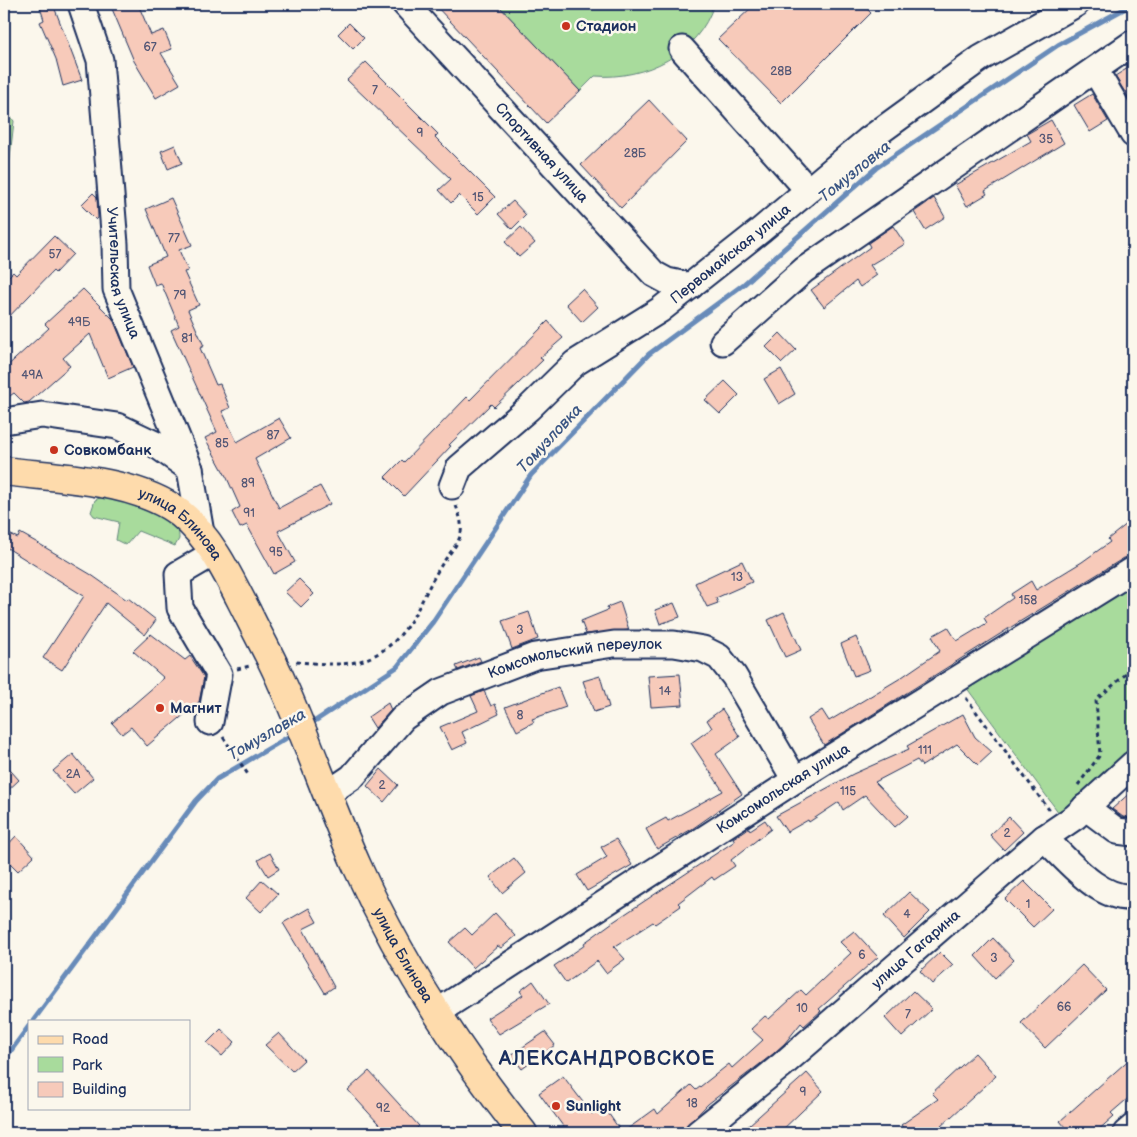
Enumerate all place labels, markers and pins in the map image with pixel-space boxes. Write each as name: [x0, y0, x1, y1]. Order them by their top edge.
place label: Стадион: [576, 17, 636, 36]
marker: Стадион: [560, 20, 572, 32]
place label: Совкомбанк: [64, 441, 152, 460]
marker: Совкомбанк: [48, 444, 60, 456]
place label: Магнит: [170, 699, 222, 718]
marker: Магнит: [154, 702, 166, 714]
place label: Sunlight: [566, 1097, 621, 1116]
marker: Sunlight: [550, 1100, 562, 1112]

